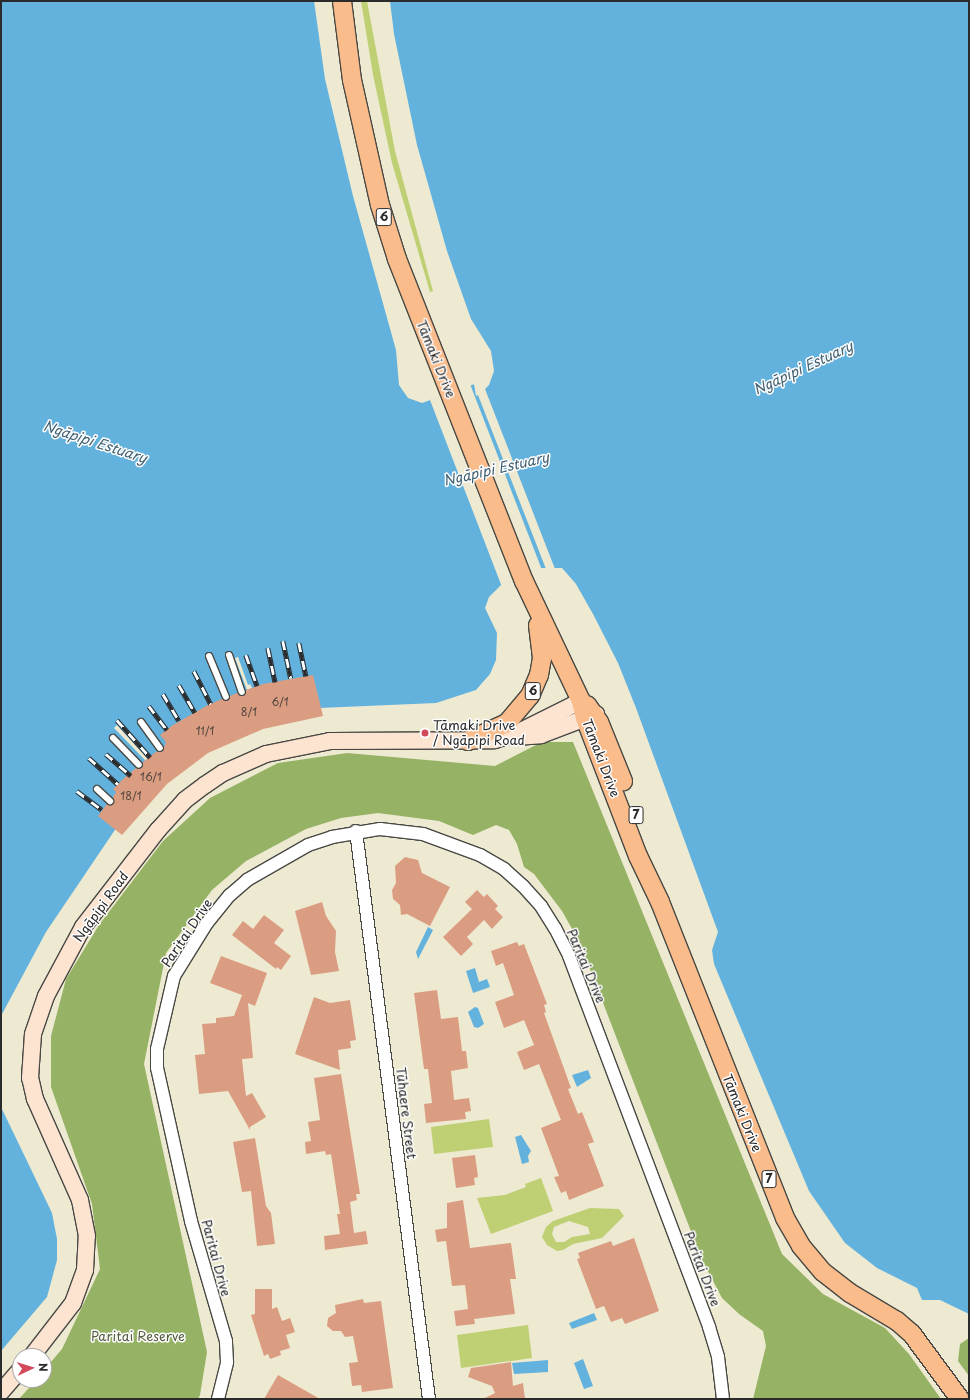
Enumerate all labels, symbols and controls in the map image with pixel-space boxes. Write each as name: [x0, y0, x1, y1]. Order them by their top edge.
road number: 6: [375, 207, 393, 227]
street label: Tāmaki Drive: [413, 317, 459, 401]
water label: Ngāpipi Estuary: [751, 338, 855, 398]
water label: Ngāpipi Estuary: [41, 417, 149, 467]
water label: Ngāpipi Estuary: [441, 449, 551, 489]
road number: 6: [524, 681, 542, 701]
house number: 6/1: [271, 695, 289, 709]
house number: 8/1: [241, 705, 257, 719]
street label: Tāmaki Drive: [579, 716, 623, 800]
place label: Tāmaki Drive / Ngāpipi Road: [433, 718, 526, 749]
house number: 11/1: [196, 724, 214, 738]
marker: Tāmaki Drive / Ngāpipi Road: [420, 728, 430, 738]
house number: 16/1: [140, 770, 162, 784]
house number: 18/1: [120, 789, 142, 803]
road number: 7: [628, 805, 644, 825]
street label: Ngāpipi Road: [70, 869, 132, 945]
street label: Paritai Drive: [158, 896, 216, 970]
street label: Paritai Drive: [563, 926, 609, 1006]
street label: Tūhaere Street: [393, 1066, 419, 1160]
street label: Tāmaki Drive: [719, 1071, 765, 1155]
road number: 7: [761, 1169, 777, 1189]
street label: Paritai Drive: [198, 1218, 234, 1298]
street label: Paritai Drive: [680, 1229, 724, 1309]
park label: Paritai Reserve: [91, 1328, 185, 1344]
north arrow: [12, 1348, 52, 1388]
text: N: [35, 1362, 52, 1372]

